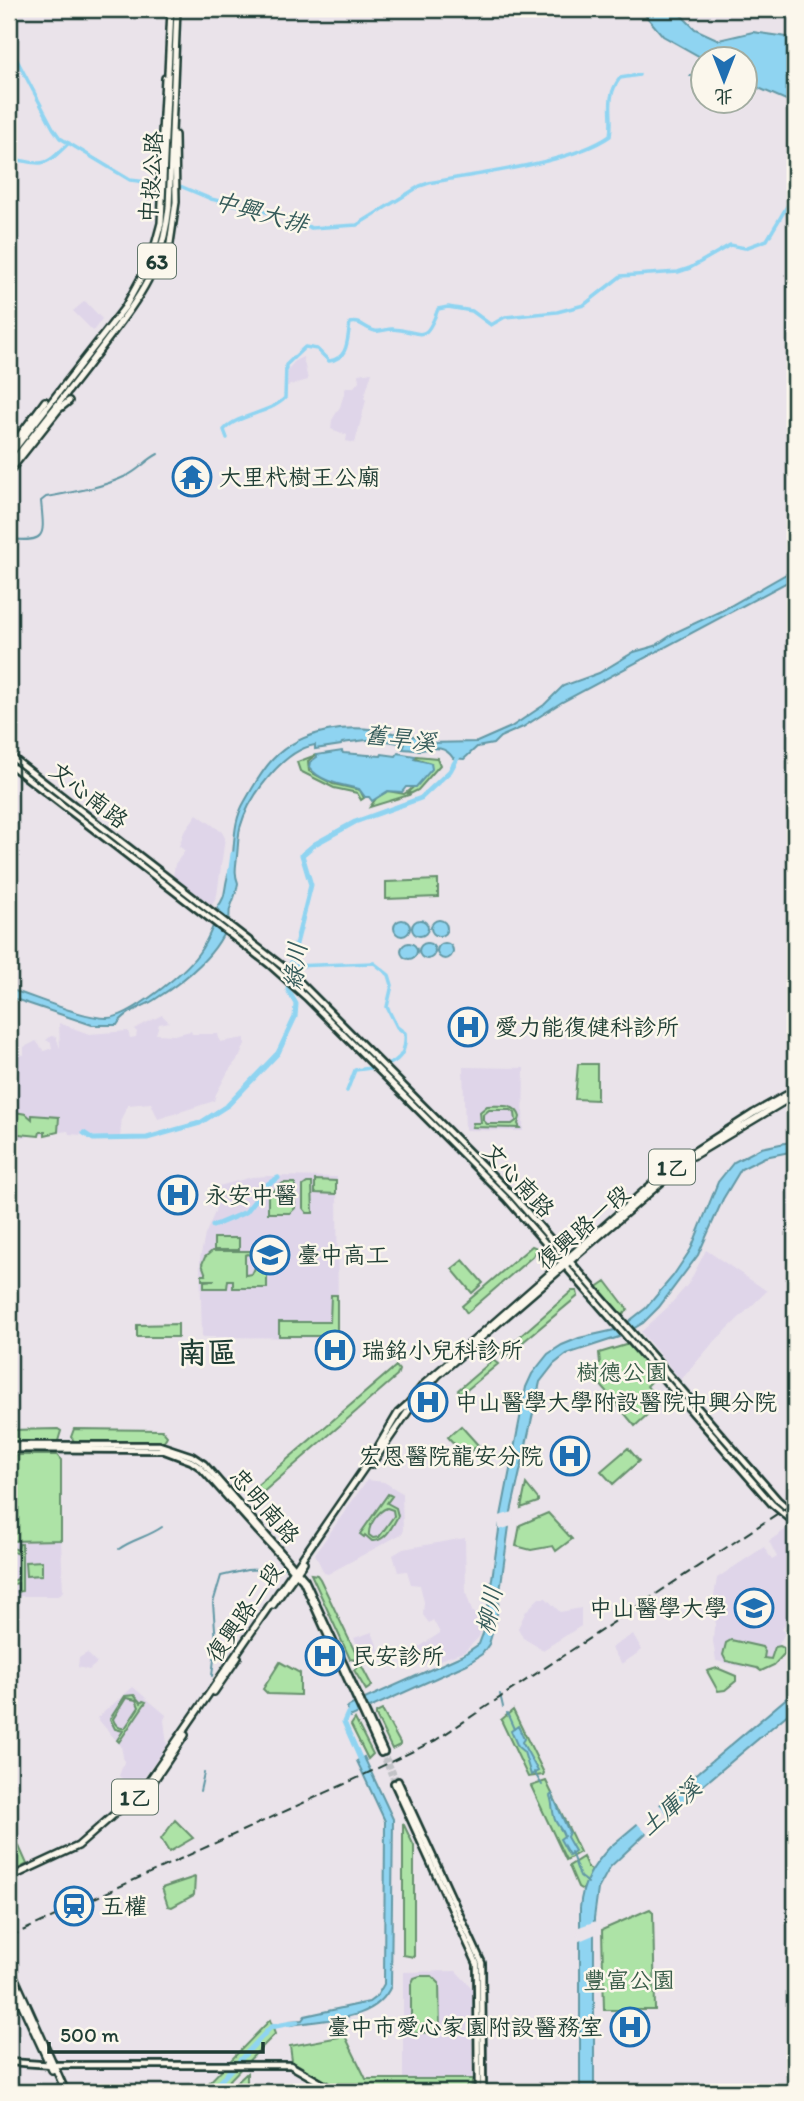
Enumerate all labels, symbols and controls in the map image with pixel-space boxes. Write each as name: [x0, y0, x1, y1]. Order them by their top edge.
north arrow: [688, 46, 758, 116]
text: 北: [714, 85, 734, 108]
street label: 中投公路: [134, 130, 168, 224]
water label: 中興大排: [211, 186, 313, 239]
road number: 63: [138, 244, 176, 278]
temple icon: 大里杙樹王公廟: [171, 456, 213, 498]
place label: 大里杙樹王公廟: [219, 463, 380, 491]
water label: 舊旱溪: [363, 719, 439, 757]
street label: 文心南路: [44, 756, 134, 834]
water label: 綠川: [278, 939, 312, 992]
hospital icon: 愛力能復健科診所: [447, 1006, 489, 1048]
place label: 愛力能復健科診所: [495, 1013, 679, 1041]
street label: 文心南路: [477, 1137, 561, 1223]
road number: 1乙: [649, 1150, 695, 1184]
hospital icon: 永安中醫: [157, 1174, 199, 1216]
street label: 復興路一段: [530, 1179, 636, 1275]
place label: 永安中醫: [205, 1181, 297, 1209]
school or university icon: 臺中高工: [249, 1234, 291, 1276]
place label: 臺中高工: [297, 1241, 389, 1269]
hospital icon: 瑞銘小兒科診所: [314, 1329, 356, 1371]
district label: 南區: [177, 1334, 237, 1371]
place label: 瑞銘小兒科診所: [362, 1336, 523, 1364]
park label: 樹德公園: [576, 1358, 668, 1386]
hospital icon: 中山醫學大學附設醫院中興分院: [407, 1381, 449, 1423]
place label: 中山醫學大學附設醫院中興分院: [455, 1388, 777, 1416]
hospital icon: 宏恩醫院龍安分院: [549, 1435, 591, 1477]
place label: 宏恩醫院龍安分院: [359, 1442, 543, 1470]
street label: 忠明南路: [224, 1462, 306, 1550]
street label: 復興路二段: [200, 1557, 288, 1667]
water label: 柳川: [470, 1583, 508, 1636]
school or university icon: 中山醫學大學: [733, 1587, 775, 1629]
place label: 中山醫學大學: [589, 1594, 727, 1622]
hospital icon: 民安診所: [304, 1635, 346, 1677]
place label: 民安診所: [352, 1642, 444, 1670]
water label: 土庫溪: [633, 1771, 708, 1842]
road number: 1乙: [112, 1780, 158, 1814]
station icon: 五權: [53, 1885, 95, 1927]
place label: 五權: [101, 1892, 147, 1920]
park label: 豐富公園: [583, 1966, 675, 1994]
hospital icon: 臺中市愛心家園附設醫務室: [609, 2006, 651, 2048]
scale bar: [49, 2010, 262, 2054]
place label: 臺中市愛心家園附設醫務室: [327, 2013, 603, 2041]
text: 500 m: [60, 2022, 120, 2047]

